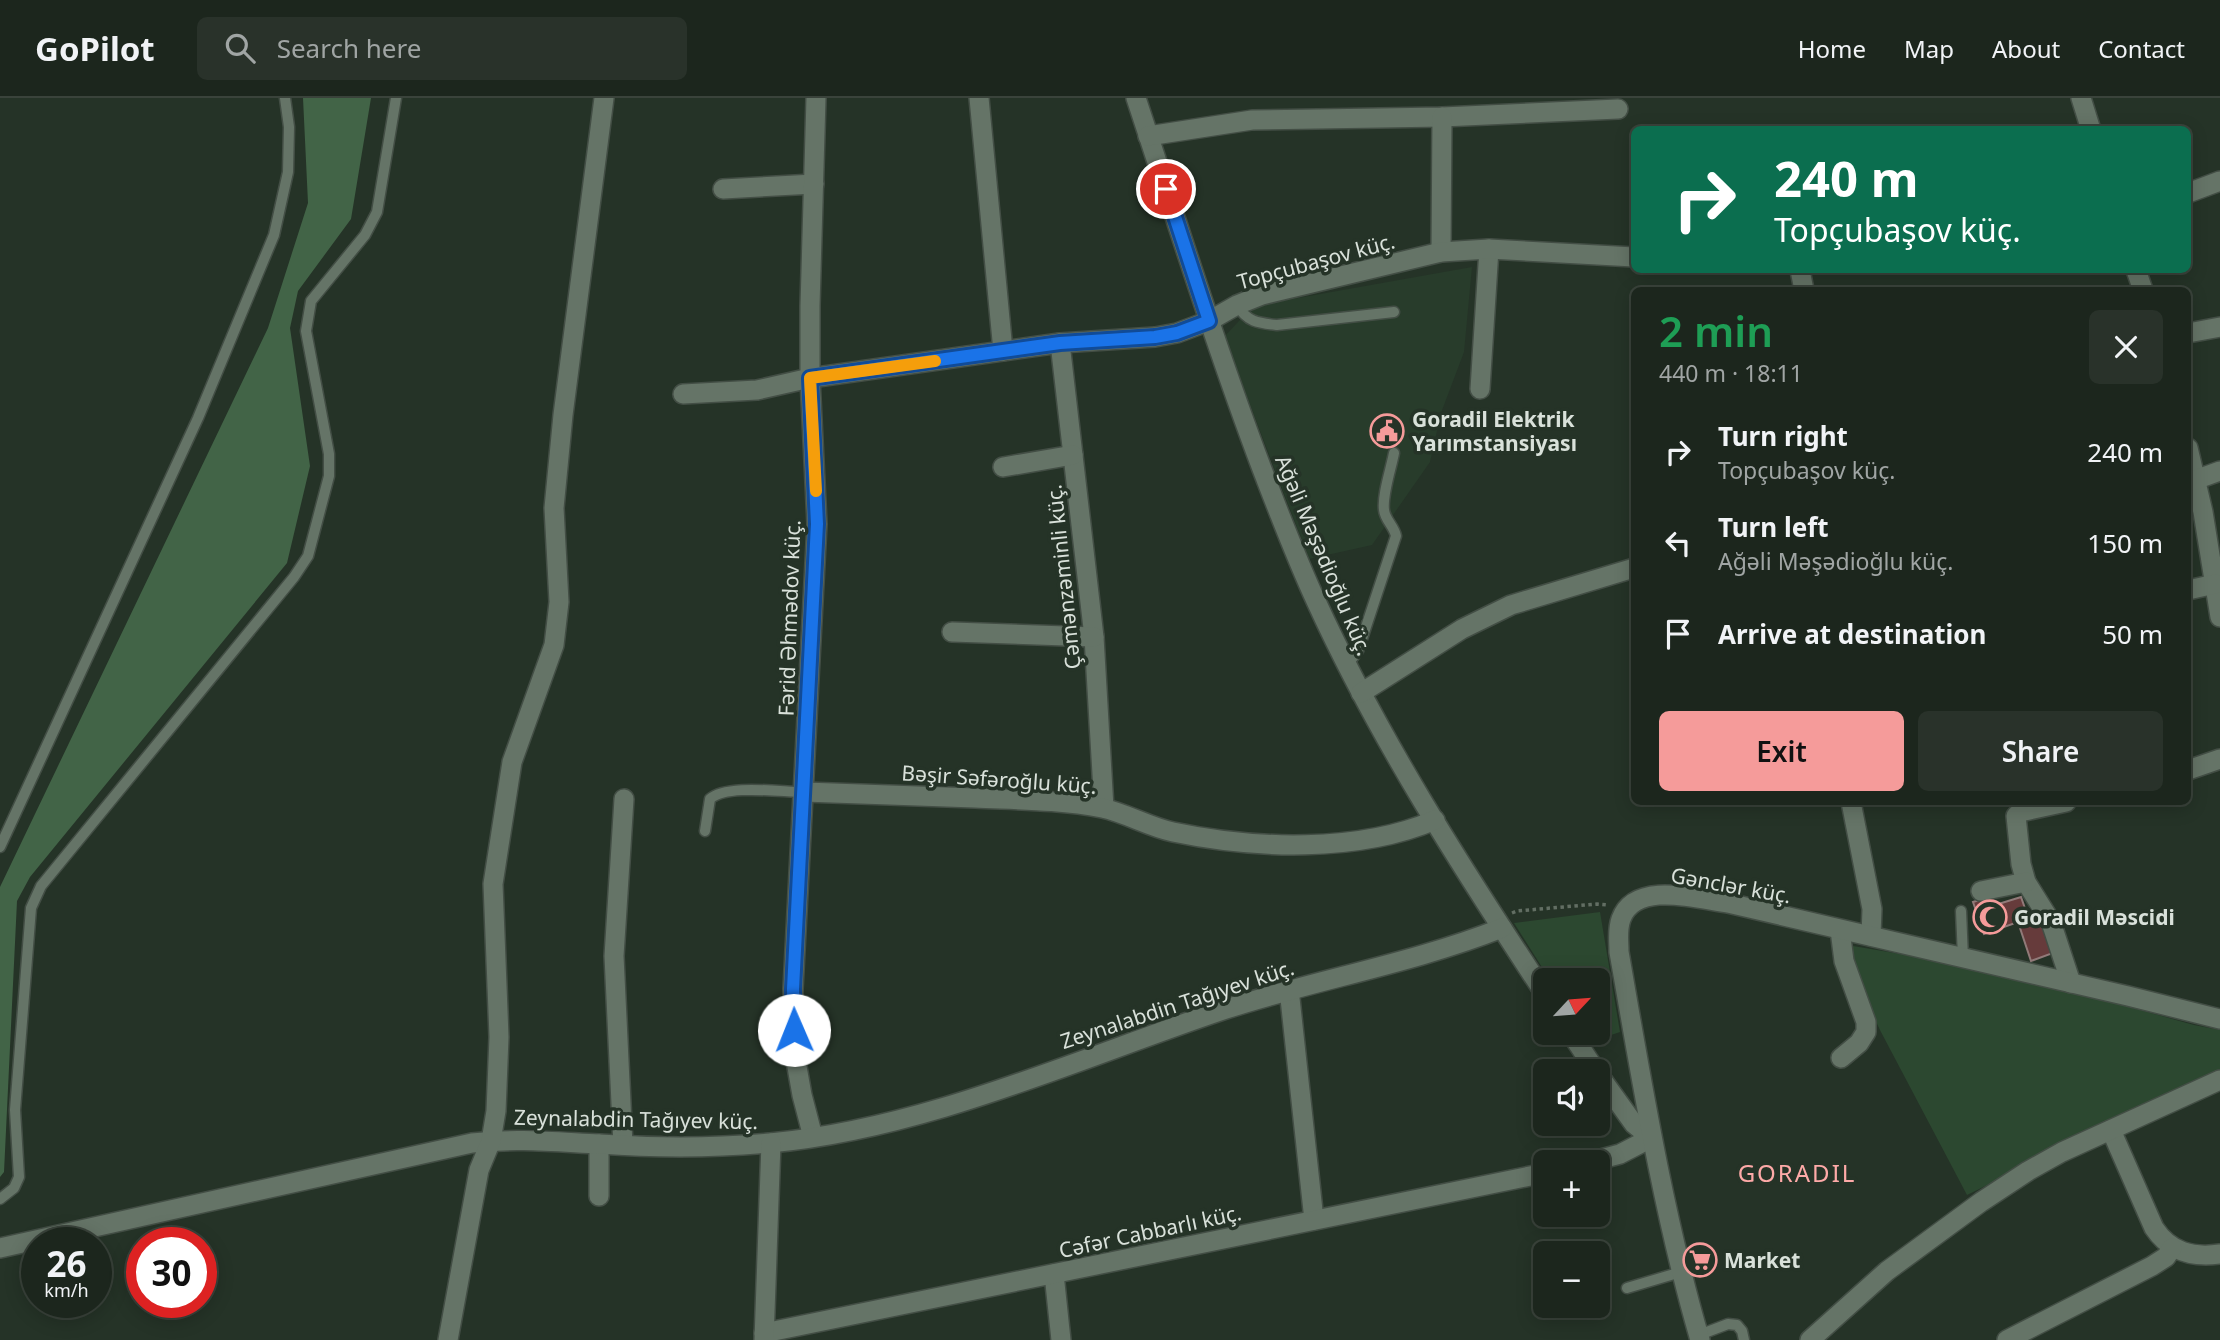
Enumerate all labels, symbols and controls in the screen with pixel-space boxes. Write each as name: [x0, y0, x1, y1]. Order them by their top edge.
search box: [197, 17, 687, 80]
text: GoPilot: [35, 26, 155, 71]
icon: search: [221, 29, 259, 67]
text: Search here: [277, 30, 421, 66]
text: Home: [1798, 32, 1866, 65]
text: Map: [1904, 32, 1954, 65]
text: About: [1992, 32, 2060, 65]
text: Contact: [2098, 32, 2185, 65]
text: 240 m: [1774, 145, 1919, 211]
icon: right: [1659, 154, 1750, 245]
pin: [1136, 159, 1196, 219]
icon: arrive: [1147, 170, 1185, 208]
text: Topçubaşov küç.: [1774, 208, 2021, 251]
street label: Topçubaşov küç.: [1234, 227, 1398, 295]
text: 2 min: [1659, 302, 1773, 359]
button: close: [2089, 310, 2163, 384]
text: 440 m · 18:11: [1659, 357, 1803, 389]
place label: Goradil Elektrik Yarımstansiyası: [1412, 405, 1577, 457]
public building icon: Goradil Elektrik Yarımstansiyası: [1368, 412, 1406, 450]
text: Turn right: [1718, 418, 1848, 454]
icon: right: [1659, 433, 1697, 471]
text: 240 m: [2087, 434, 2163, 470]
street label: Ağəli Məşədioğlu küç.: [1269, 451, 1379, 659]
text: Topçubaşov küç.: [1718, 454, 1895, 486]
street label: Çəmənzəminli küç.: [1039, 483, 1087, 671]
text: Turn left: [1718, 509, 1829, 545]
street label: Fərid Əhmədov küç.: [772, 519, 806, 717]
icon: left: [1659, 524, 1697, 562]
text: 150 m: [2087, 525, 2163, 561]
text: Ağəli Məşədioğlu küç.: [1718, 545, 1953, 577]
icon: arrive: [1659, 615, 1697, 653]
text: Arrive at destination: [1718, 616, 1987, 652]
text: 50 m: [2102, 616, 2163, 652]
button: Exit: [1659, 711, 1904, 791]
button: Share: [1918, 711, 2163, 791]
street label: Bəşir Səfəroğlu küç.: [901, 758, 1097, 800]
street label: Gənclər küç.: [1669, 861, 1793, 909]
mosque icon: Goradil Məscidi: [1971, 898, 2009, 936]
place label: Goradil Məscidi: [2014, 903, 2175, 931]
street label: Zeynalabdin Tağıyev küç.: [1057, 953, 1297, 1055]
north arrow: [1533, 968, 1610, 1045]
map controls: [1533, 968, 1610, 1318]
position arrow: [757, 993, 831, 1067]
button: sound: [1533, 1059, 1610, 1136]
street label: Zeynalabdin Tağıyev küç.: [514, 1103, 758, 1135]
button: +: [1533, 1150, 1610, 1227]
district label: GORADIL: [1738, 1156, 1856, 1189]
street label: Cəfər Cabbarlı küç.: [1056, 1198, 1244, 1264]
speed limit sign: 30: [126, 1227, 217, 1318]
text: 26: [46, 1240, 87, 1287]
button: −: [1533, 1241, 1610, 1318]
supermarket icon: Market: [1681, 1241, 1719, 1279]
place label: Market: [1724, 1246, 1800, 1274]
text: km/h: [44, 1278, 89, 1302]

